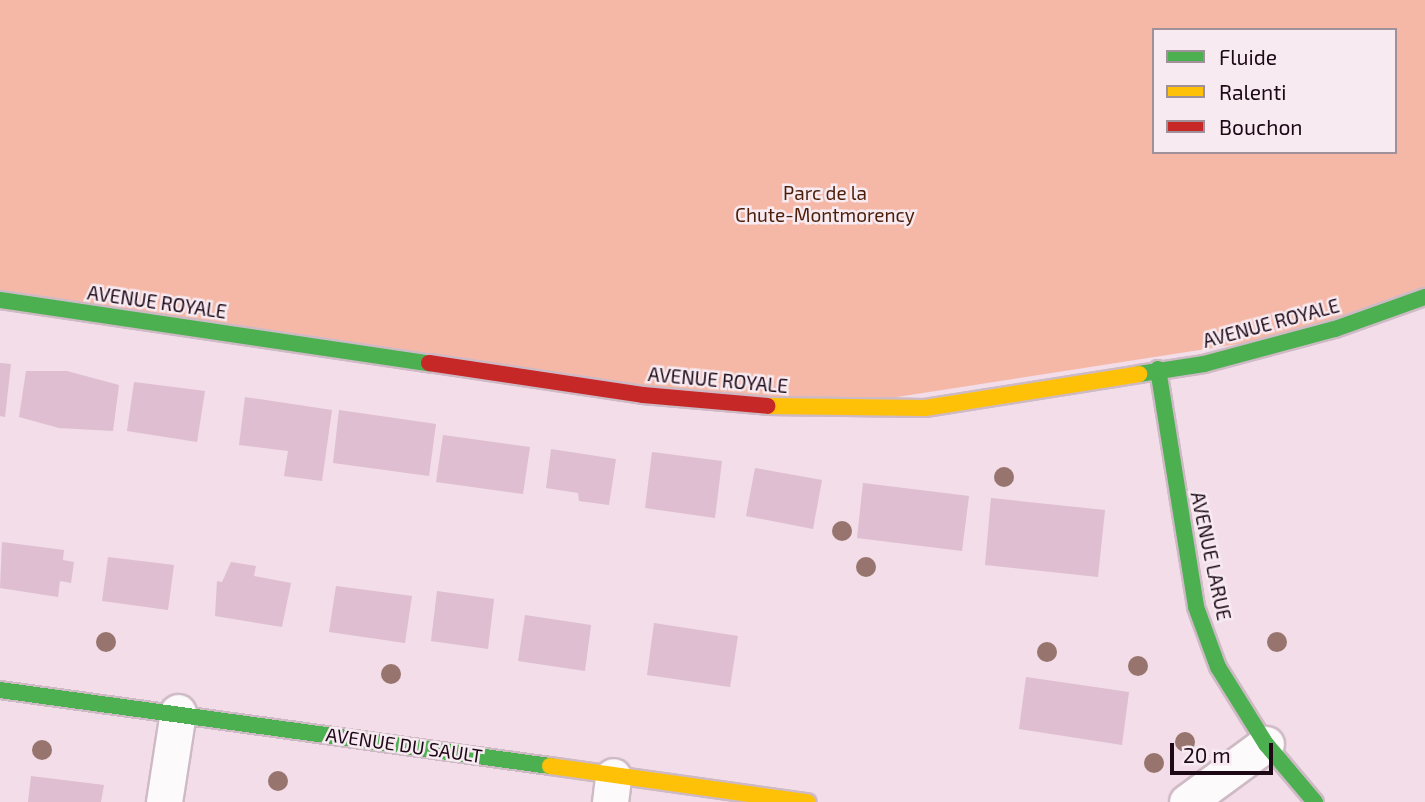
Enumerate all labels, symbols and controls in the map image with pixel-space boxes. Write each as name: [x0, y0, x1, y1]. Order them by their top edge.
legend: [1152, 28, 1397, 154]
text: Fluide: [1219, 44, 1277, 69]
text: Ralenti: [1219, 79, 1286, 104]
text: Bouchon: [1219, 114, 1303, 139]
park label: Parc de la Chute-Montmorency: [735, 182, 915, 226]
street label: AVENUE ROYALE: [86, 281, 228, 323]
street label: AVENUE ROYALE: [1200, 294, 1342, 352]
street label: AVENUE ROYALE: [647, 363, 789, 397]
street label: AVENUE LARUE: [1186, 490, 1236, 622]
street label: AVENUE DU SAULT: [324, 723, 484, 767]
scale bar: [1173, 728, 1276, 772]
text: 20 m: [1183, 742, 1231, 767]

